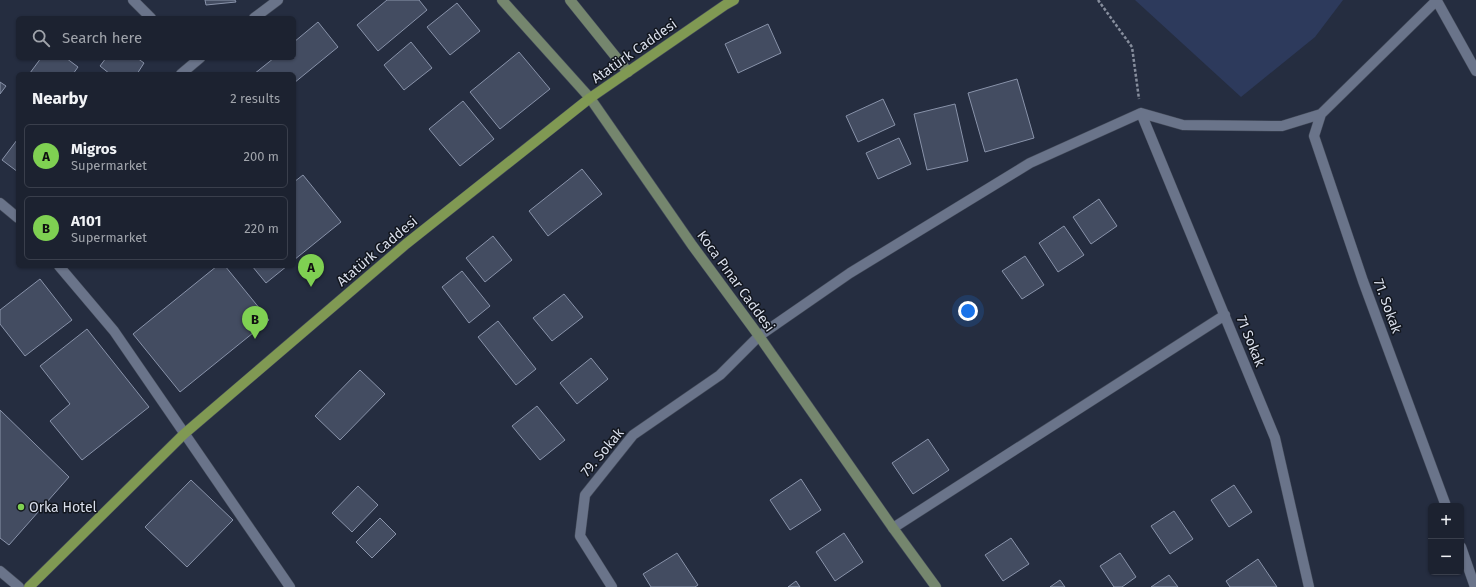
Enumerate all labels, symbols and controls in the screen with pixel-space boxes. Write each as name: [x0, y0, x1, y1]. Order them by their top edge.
search box: [16, 16, 296, 60]
street label: Atatürk Caddesi: [588, 16, 680, 87]
icon: search: [30, 27, 52, 49]
text: Search here: [62, 29, 142, 47]
text: Nearby: [32, 88, 87, 109]
text: 2 results: [230, 91, 280, 106]
text: Migros: [71, 140, 117, 158]
text: A: [42, 149, 50, 164]
text: 200 m: [243, 149, 279, 164]
text: Supermarket: [71, 158, 147, 173]
text: A101: [71, 212, 101, 230]
street label: Atatürk Caddesi: [333, 213, 421, 290]
text: B: [42, 221, 50, 236]
text: 220 m: [244, 221, 279, 236]
street label: Koca Pınar Caddesi: [693, 227, 778, 335]
text: Supermarket: [71, 230, 147, 245]
pin: A: [298, 254, 324, 287]
street label: 71. Sokak: [1370, 277, 1405, 336]
your location: [958, 301, 978, 321]
pin: B: [242, 306, 268, 339]
street label: 71 Sokak: [1233, 313, 1269, 370]
street label: 79. Sokak: [577, 424, 628, 480]
place label: Orka Hotel: [29, 499, 97, 516]
marker: Orka Hotel: [16, 502, 26, 512]
map controls: [1428, 503, 1464, 575]
button: +: [1428, 503, 1464, 539]
button: −: [1428, 539, 1464, 575]

